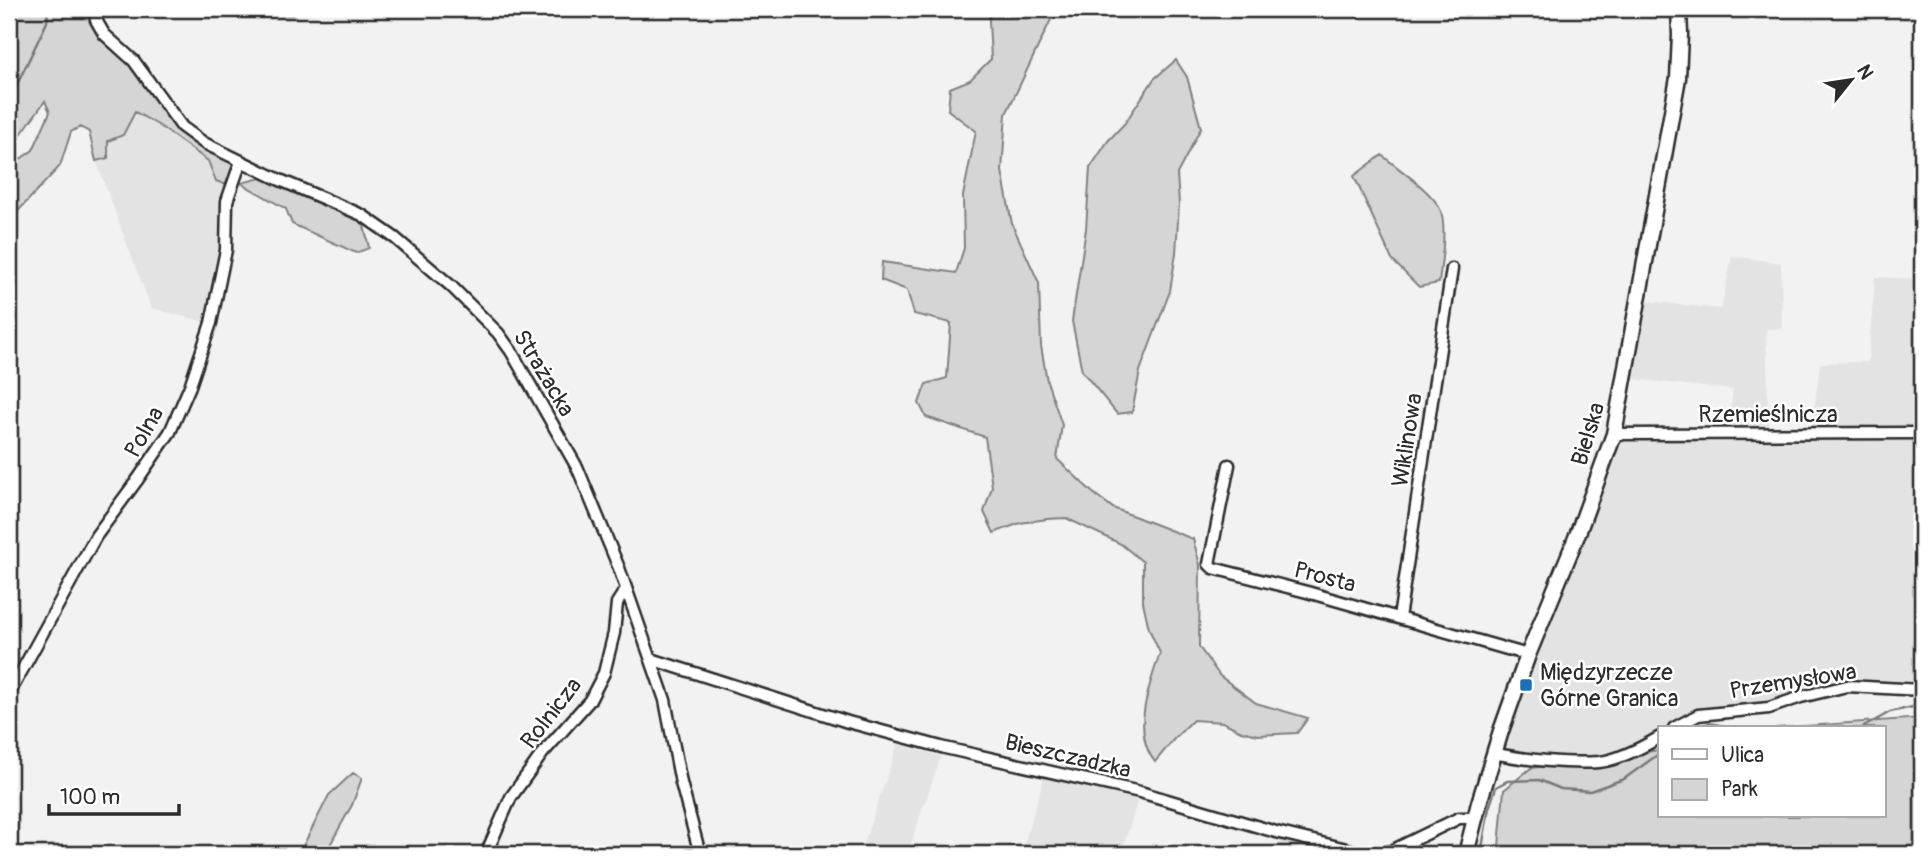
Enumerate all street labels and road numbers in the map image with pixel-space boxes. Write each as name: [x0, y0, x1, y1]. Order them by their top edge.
street label: Strażacka: [507, 324, 581, 422]
street label: Wiklinowa: [1385, 391, 1429, 489]
street label: Bielska: [1565, 399, 1611, 469]
street label: Rzemieślnicza: [1698, 400, 1838, 429]
street label: Polna: [118, 401, 170, 463]
street label: Prosta: [1291, 555, 1359, 599]
street label: Przemysłowa: [1727, 657, 1859, 705]
street label: Rolnicza: [514, 672, 588, 754]
street label: Bieszczadzka: [1002, 727, 1134, 785]

